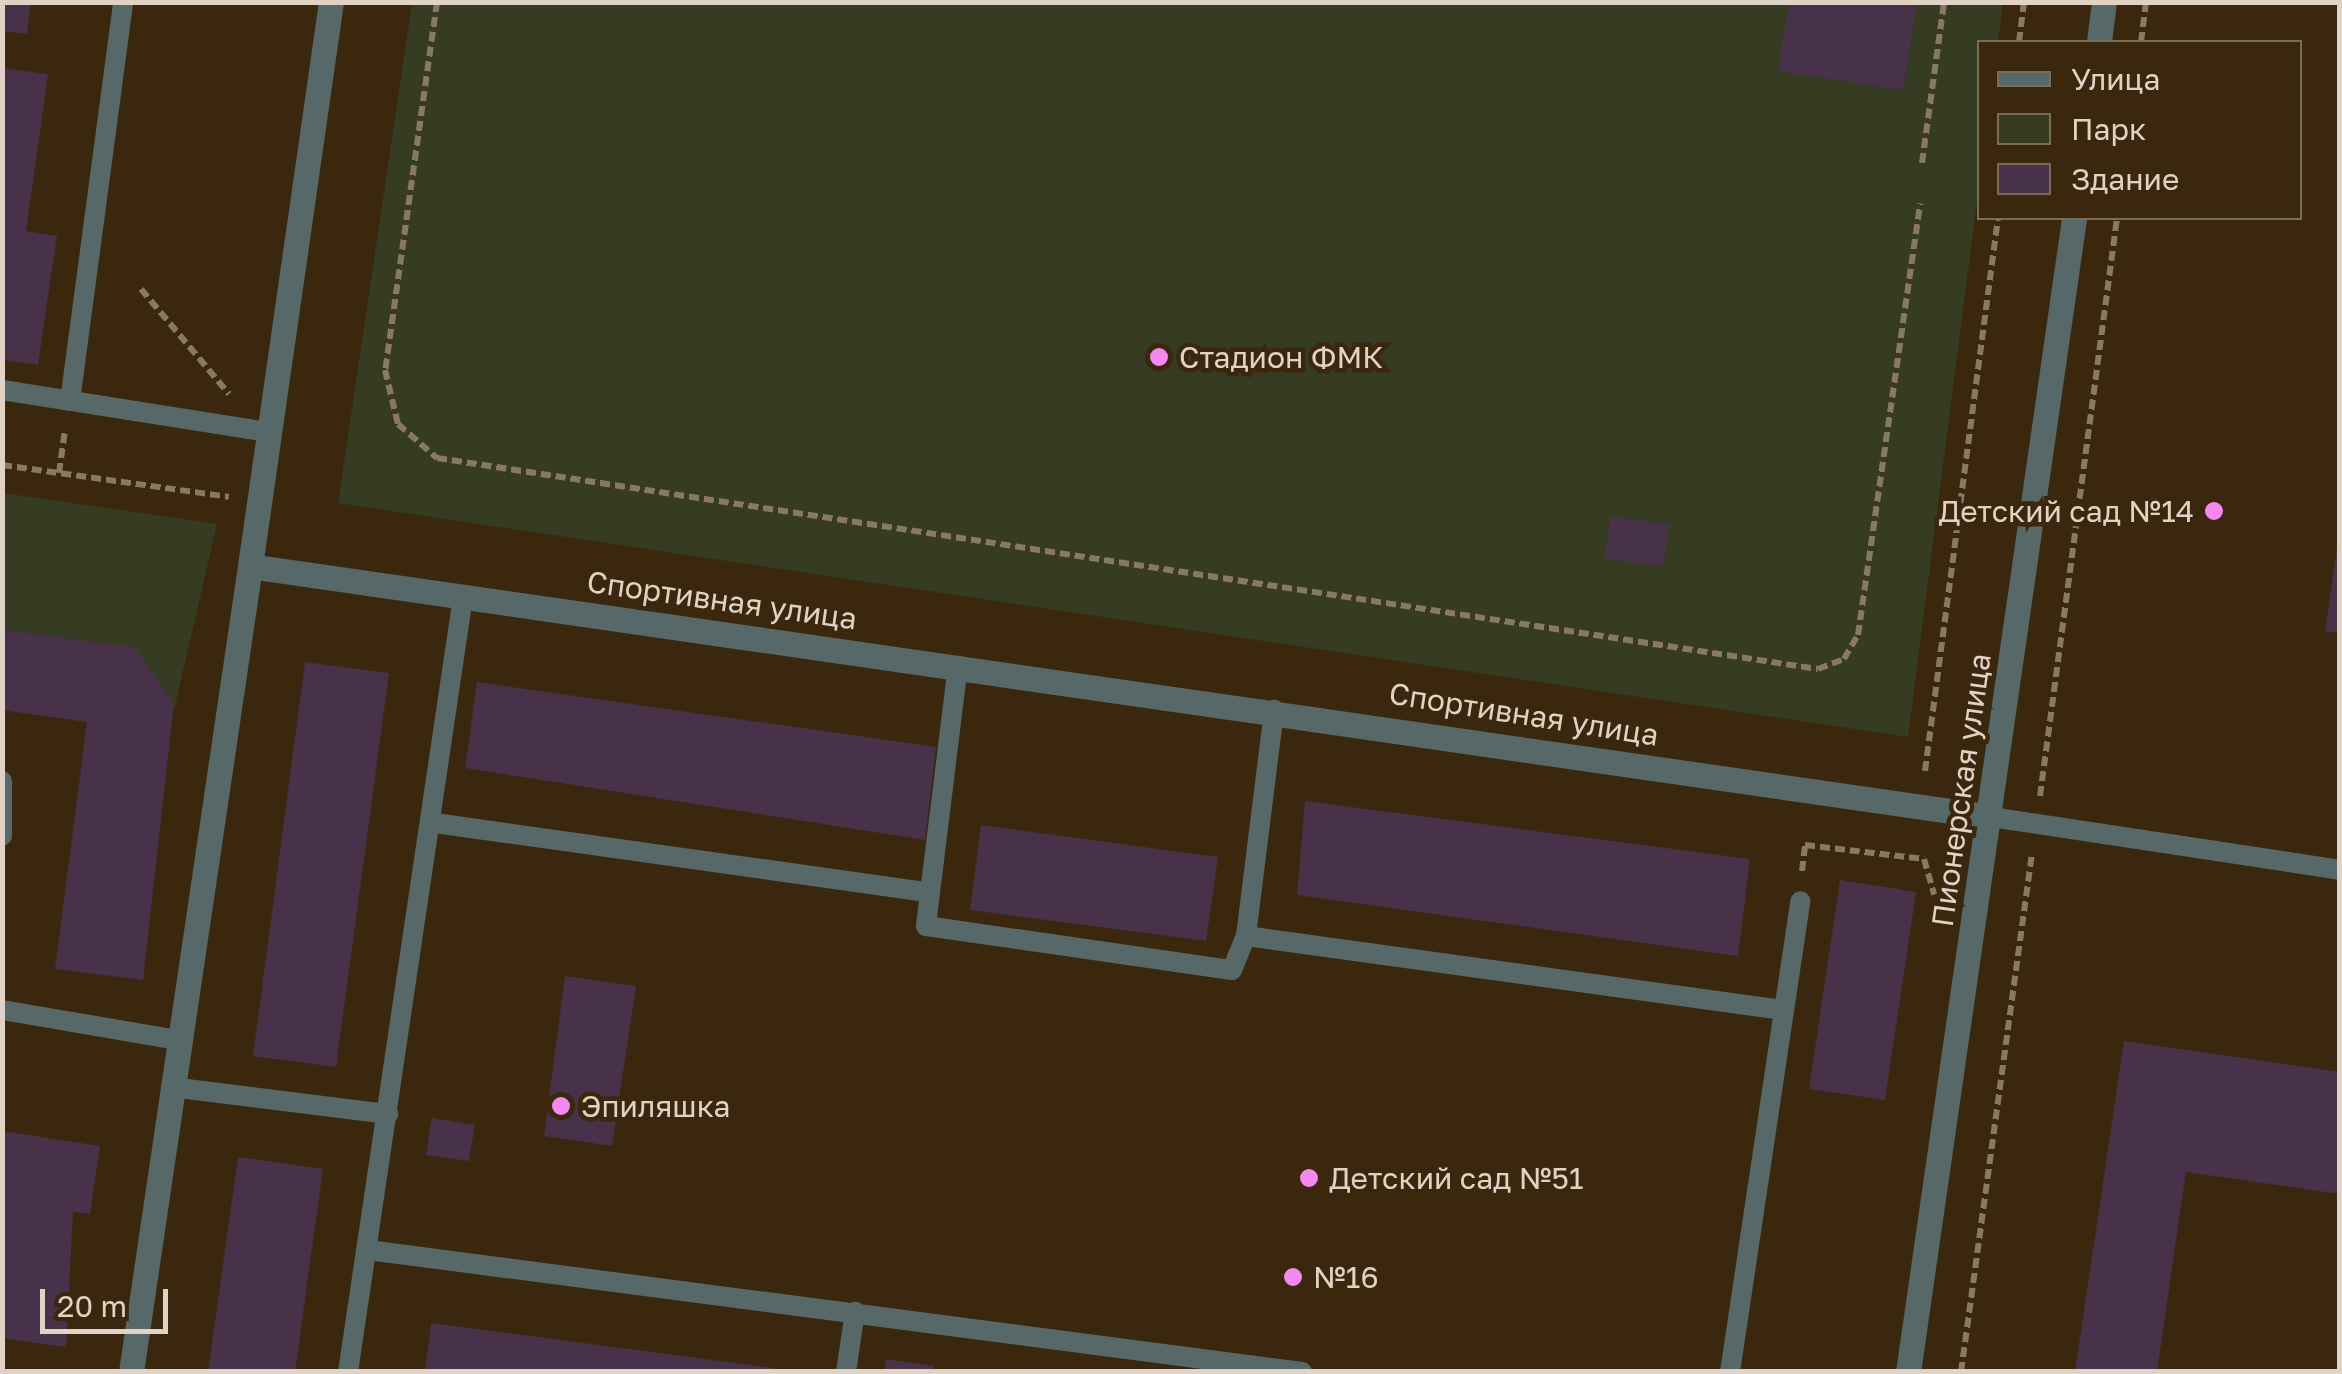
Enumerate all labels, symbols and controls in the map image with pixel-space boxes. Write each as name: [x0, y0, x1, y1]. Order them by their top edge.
legend: [1977, 40, 2302, 220]
text: Улица: [2071, 61, 2160, 97]
text: Парк: [2071, 111, 2146, 147]
text: Здание: [2071, 161, 2179, 197]
place label: Стадион ФМК: [1179, 339, 1383, 375]
marker: Стадион ФМК: [1148, 346, 1170, 368]
place label: Детский сад №14: [1939, 493, 2194, 529]
marker: Детский сад №14: [2203, 500, 2225, 522]
street label: Спортивная улица: [585, 563, 859, 637]
street label: Пионерская улица: [1924, 651, 1998, 929]
street label: Спортивная улица: [1387, 675, 1661, 753]
place label: Эпиляшка: [581, 1088, 731, 1124]
marker: Эпиляшка: [550, 1095, 572, 1117]
place label: Детский сад №51: [1329, 1160, 1584, 1196]
marker: Детский сад №51: [1298, 1167, 1320, 1189]
place label: №16: [1313, 1259, 1379, 1295]
marker: №16: [1282, 1266, 1304, 1288]
scale bar: [45, 1269, 172, 1331]
text: 20 m: [57, 1288, 127, 1324]

